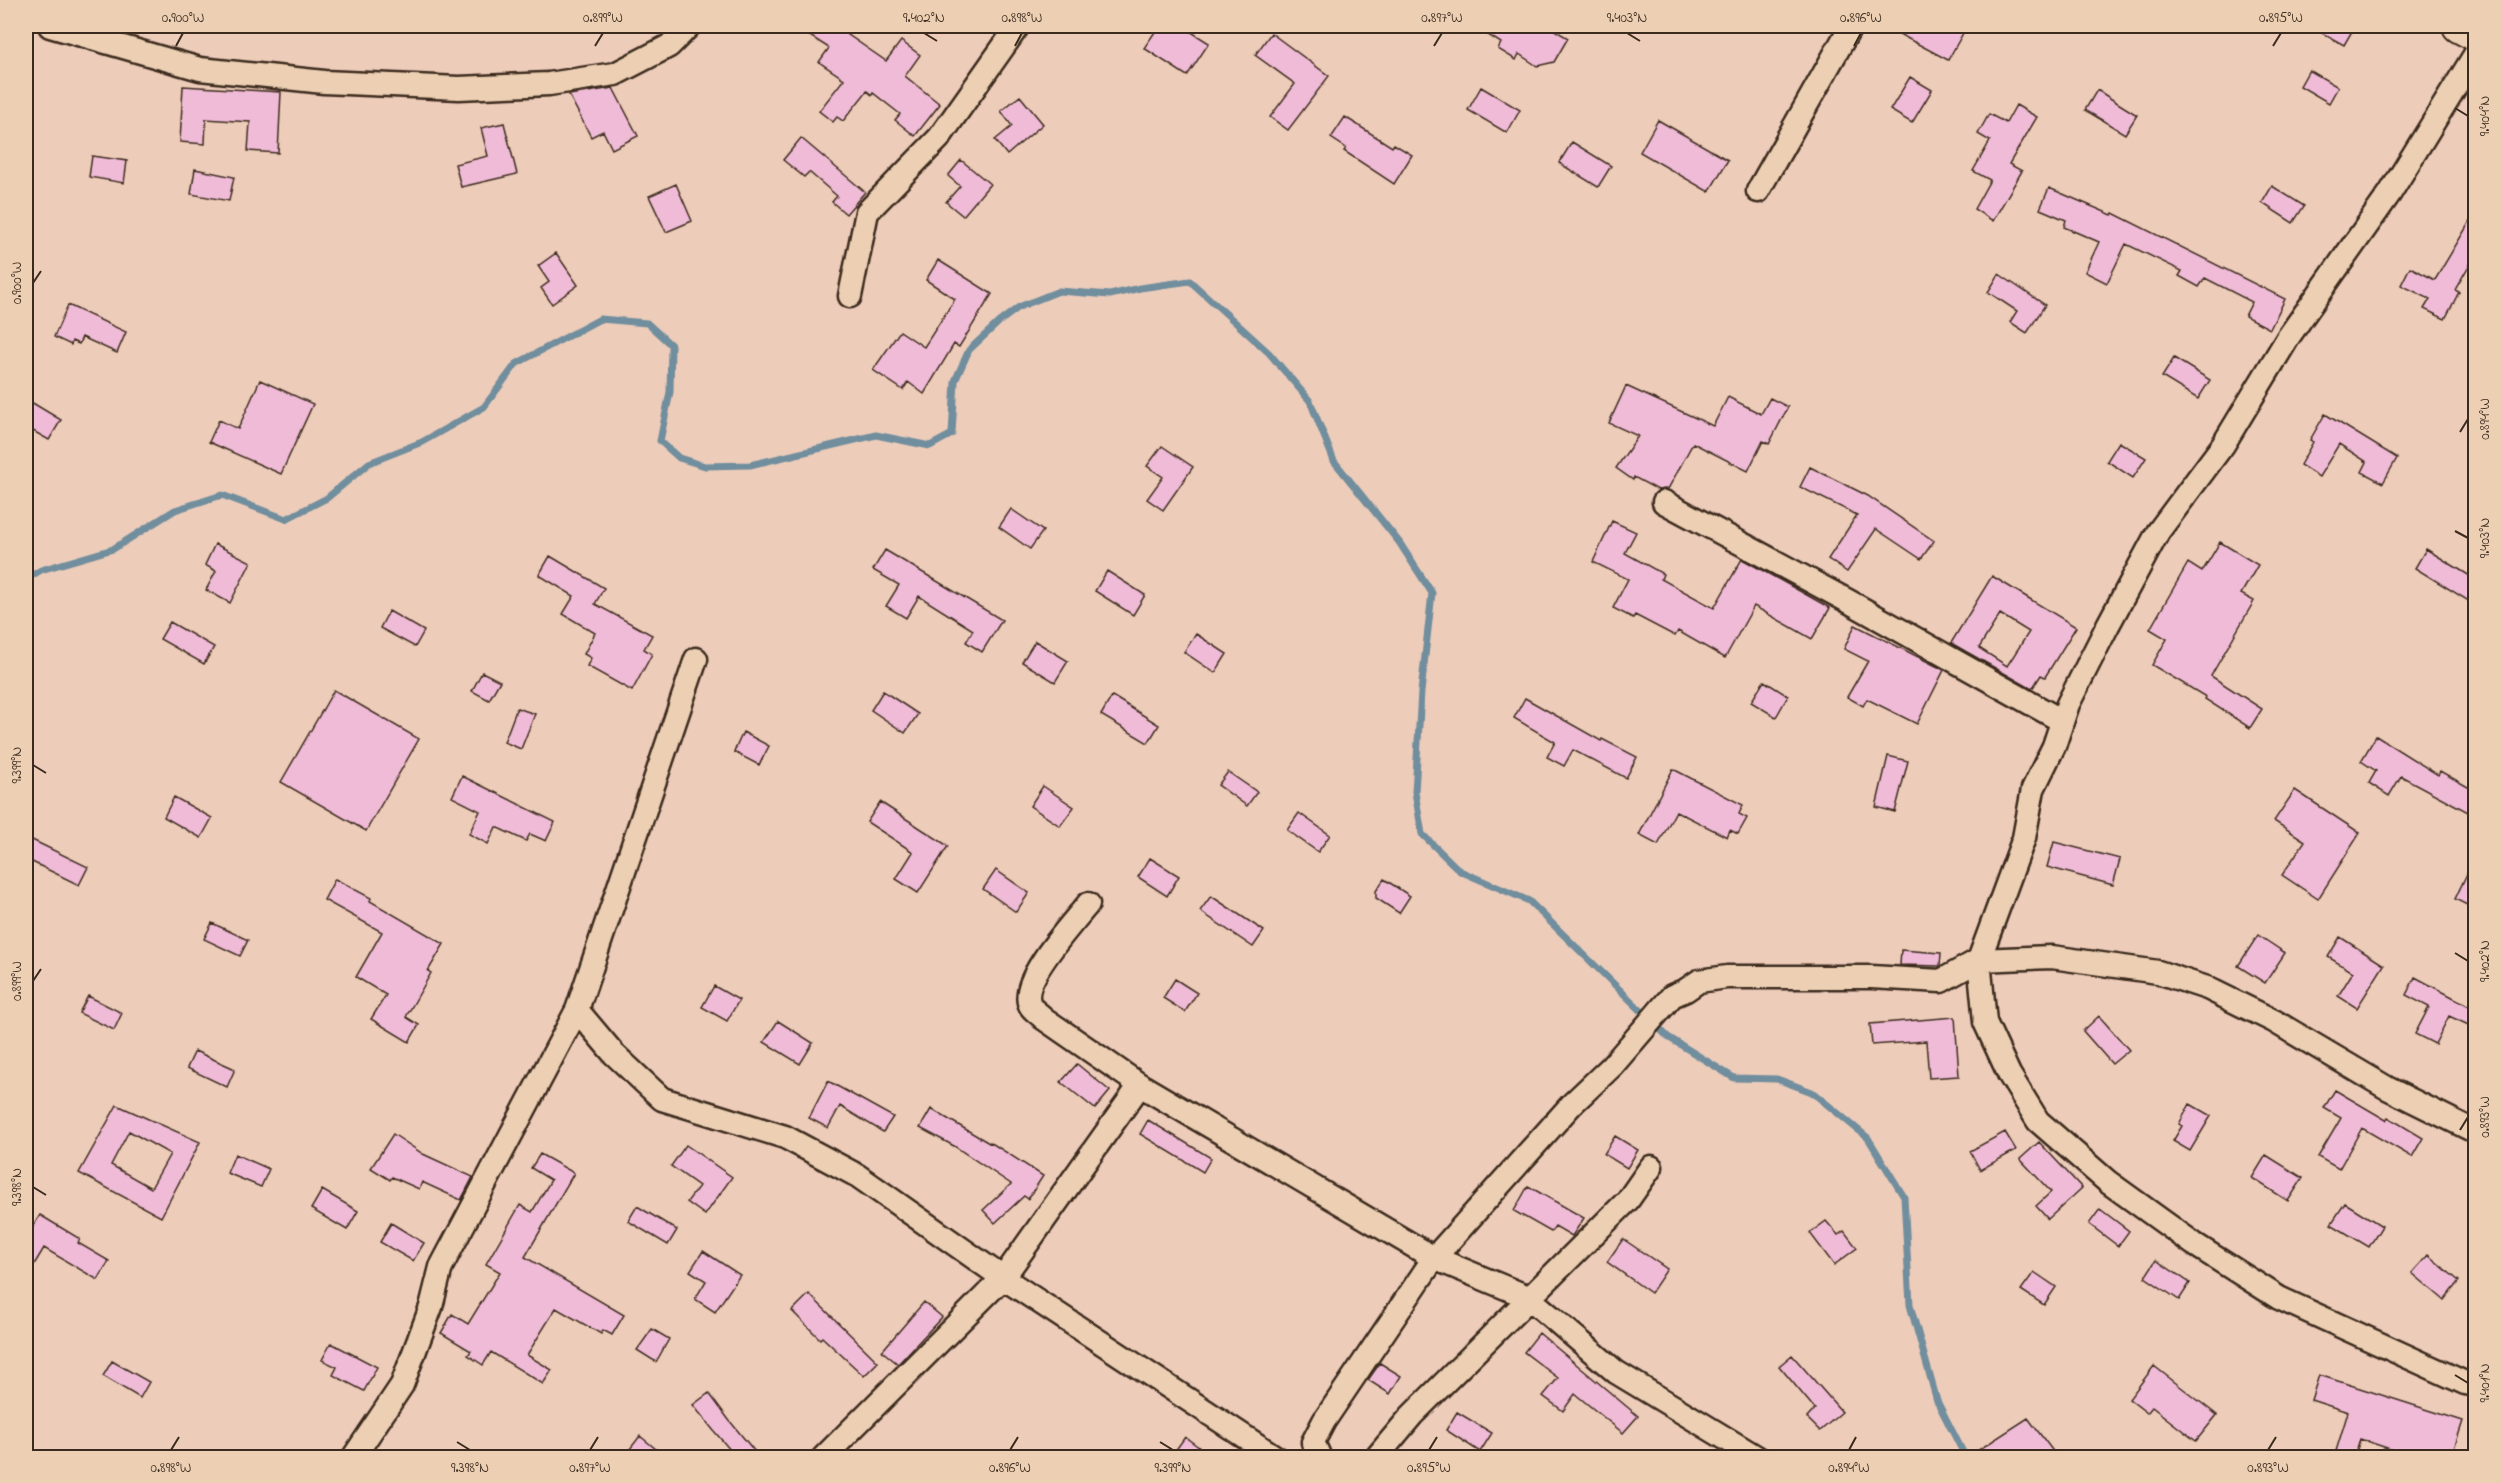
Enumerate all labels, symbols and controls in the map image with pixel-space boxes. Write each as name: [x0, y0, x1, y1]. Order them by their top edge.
text: 0.900°W: [162, 7, 204, 29]
text: 0.899°W: [583, 7, 623, 29]
text: 9.402°N: [903, 7, 945, 29]
text: 0.898°W: [1002, 7, 1042, 29]
text: 0.897°W: [1421, 7, 1463, 29]
text: 9.403°N: [1607, 7, 1647, 29]
text: 0.896°W: [1840, 7, 1882, 29]
text: 0.895°W: [2259, 7, 2303, 29]
text: 9.404°N: [2474, 96, 2496, 136]
text: 0.900°W: [6, 262, 28, 304]
text: 0.894°W: [2474, 398, 2496, 440]
text: 9.403°N: [2474, 518, 2496, 558]
text: 9.399°N: [6, 747, 28, 783]
text: 9.402°N: [2474, 940, 2496, 982]
text: 0.899°W: [6, 961, 28, 1001]
text: 0.893°W: [2474, 1096, 2496, 1138]
text: 9.398°N: [6, 1168, 28, 1206]
text: 9.401°N: [2474, 1363, 2496, 1403]
text: 0.898°W: [151, 1457, 191, 1479]
text: 9.398°N: [451, 1457, 489, 1479]
text: 0.897°W: [569, 1457, 611, 1479]
text: 0.896°W: [989, 1457, 1031, 1479]
text: 9.399°N: [1155, 1457, 1191, 1479]
text: 0.895°W: [1407, 1457, 1451, 1479]
text: 0.894°W: [1828, 1457, 1870, 1479]
text: 0.893°W: [2247, 1457, 2289, 1479]

